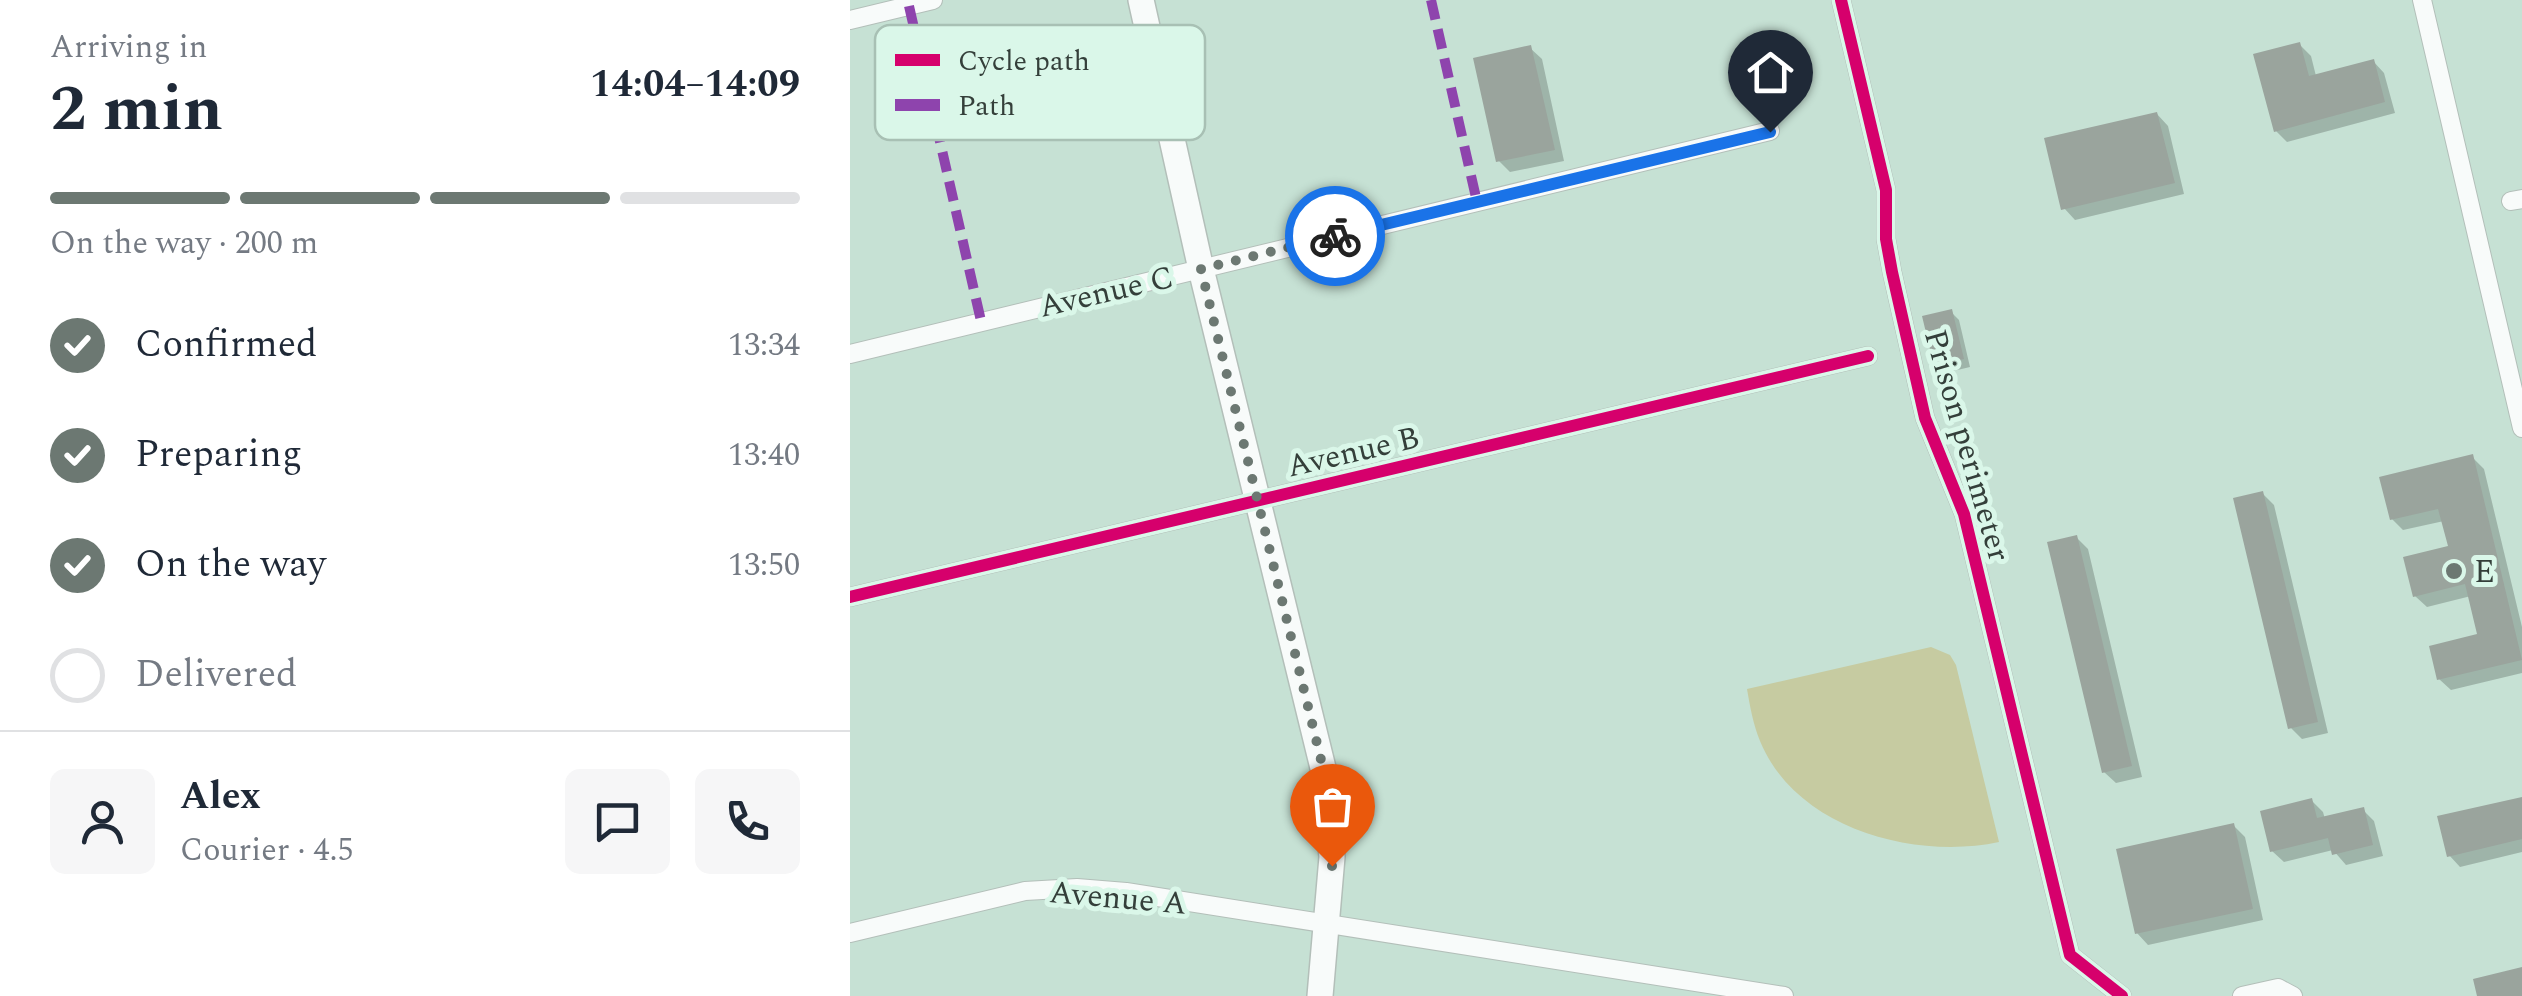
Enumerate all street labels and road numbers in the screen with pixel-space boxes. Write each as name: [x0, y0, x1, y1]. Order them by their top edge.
street label: Avenue C: [1034, 253, 1179, 332]
street label: Prison perimeter: [1910, 324, 2023, 567]
street label: Avenue B: [1282, 413, 1424, 491]
street label: Avenue A: [1047, 868, 1189, 929]

